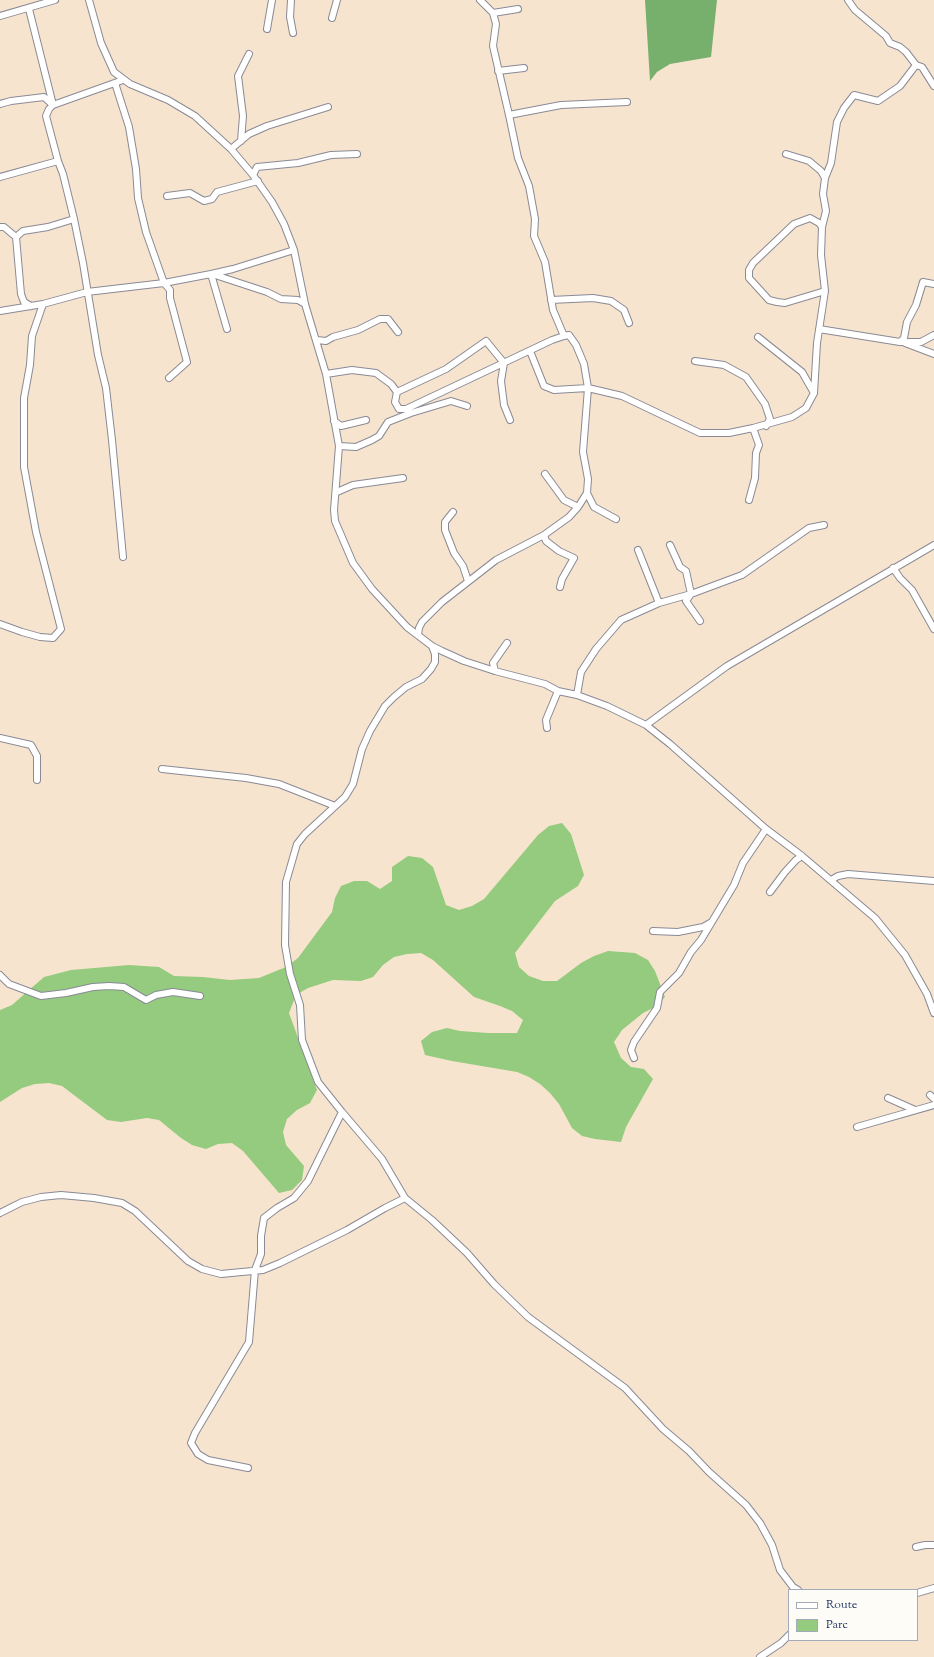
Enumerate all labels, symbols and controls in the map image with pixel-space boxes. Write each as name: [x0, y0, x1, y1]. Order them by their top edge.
legend: [788, 1589, 918, 1641]
text: Route: [826, 1596, 857, 1614]
text: Parc: [826, 1616, 848, 1634]

